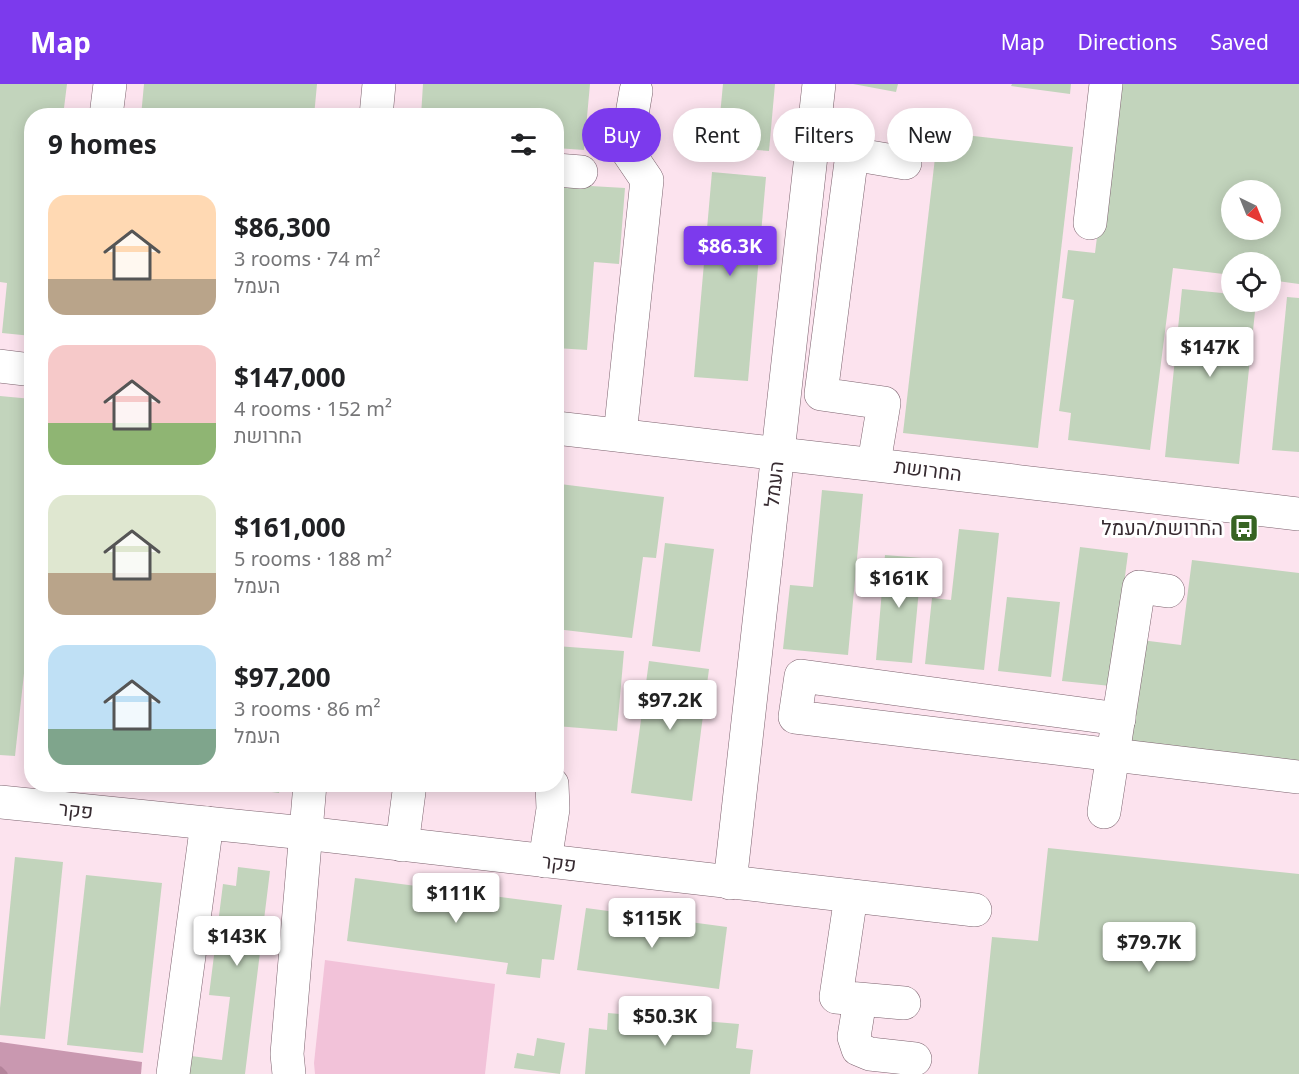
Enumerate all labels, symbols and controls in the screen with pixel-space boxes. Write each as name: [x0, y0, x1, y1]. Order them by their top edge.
text: Map: [30, 23, 91, 61]
text: Map: [1001, 28, 1045, 56]
text: Directions: [1078, 28, 1177, 56]
text: Saved: [1210, 28, 1269, 56]
chip: Buy: [582, 108, 661, 162]
chip: Rent: [673, 108, 761, 162]
chip: Filters: [773, 108, 875, 162]
chip: New: [887, 108, 973, 162]
text: 9 homes: [48, 126, 157, 162]
icon: filters: [507, 128, 540, 161]
north arrow: [1221, 180, 1281, 240]
map controls: [1221, 180, 1281, 312]
text: $86,300: [234, 209, 331, 245]
icon: home: [96, 219, 168, 291]
pin: $86.3K: [681, 226, 779, 277]
text: $86.3K: [698, 232, 762, 259]
text: 3 rooms · 74 m²: [234, 245, 381, 272]
button: locate: [1221, 252, 1281, 312]
text: העמל: [234, 272, 280, 299]
pin: $147K: [1168, 327, 1252, 378]
text: $147K: [1180, 333, 1240, 360]
text: $147,000: [234, 359, 346, 395]
icon: home: [96, 369, 168, 441]
text: 4 rooms · 152 m²: [234, 395, 392, 422]
text: החרושת: [234, 422, 302, 449]
street label: החרושת: [893, 452, 963, 487]
street label: העמל: [758, 460, 789, 508]
text: $161,000: [234, 509, 346, 545]
bus stop icon: החרושת/העמל: [1228, 512, 1260, 544]
place label: החרושת/העמל: [1101, 514, 1223, 541]
icon: home: [96, 519, 168, 591]
text: 5 rooms · 188 m²: [234, 545, 392, 572]
pin: $161K: [857, 558, 941, 609]
text: $161K: [869, 564, 929, 591]
text: העמל: [234, 572, 280, 599]
text: $97,200: [234, 659, 331, 695]
icon: home: [96, 669, 168, 741]
pin: $97.2K: [621, 680, 719, 731]
text: $97.2K: [638, 686, 702, 713]
text: 3 rooms · 86 m²: [234, 695, 381, 722]
text: העמל: [234, 722, 280, 749]
street label: פקר: [57, 794, 95, 825]
street label: פקר: [540, 847, 578, 878]
pin: $111K: [414, 873, 498, 924]
text: $111K: [426, 879, 486, 906]
pin: $115K: [610, 898, 694, 949]
text: $115K: [622, 904, 682, 931]
pin: $143K: [195, 916, 279, 967]
text: $143K: [207, 922, 267, 949]
pin: $79.7K: [1100, 922, 1198, 973]
text: $79.7K: [1117, 928, 1181, 955]
pin: $50.3K: [616, 996, 714, 1047]
text: $50.3K: [633, 1002, 697, 1029]

